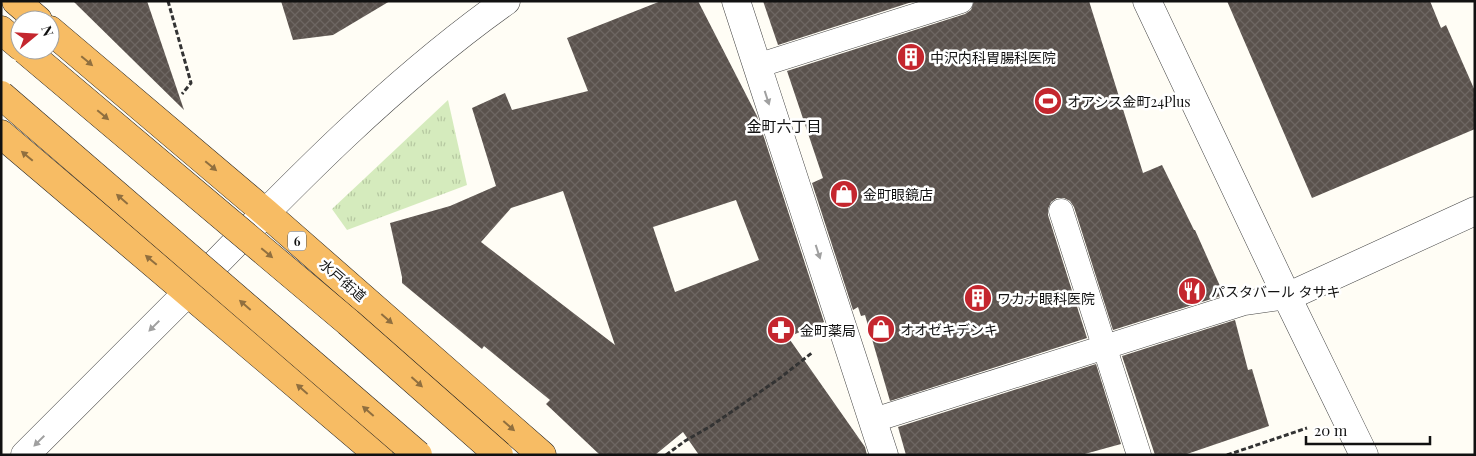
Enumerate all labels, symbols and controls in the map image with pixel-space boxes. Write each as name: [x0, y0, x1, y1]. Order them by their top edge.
north arrow: [10, 10, 60, 60]
text: N: [37, 23, 58, 39]
building icon: 中沢内科胃腸科医院: [896, 42, 926, 72]
place label: 中沢内科胃腸科医院: [930, 48, 1056, 67]
one-way arrow: [81, 56, 94, 67]
sports icon: オアシス金町24Plus: [1033, 86, 1063, 116]
one-way arrow: [764, 90, 772, 105]
place label: オアシス金町24Plus: [1067, 92, 1191, 111]
one-way arrow: [96, 110, 109, 121]
district label: 金町六丁目: [746, 116, 822, 136]
one-way arrow: [21, 150, 34, 161]
one-way arrow: [204, 161, 217, 172]
shop icon: 金町眼鏡店: [829, 179, 859, 209]
place label: 金町眼鏡店: [863, 185, 933, 204]
one-way arrow: [116, 193, 129, 204]
road number: 6: [288, 232, 306, 250]
one-way arrow: [814, 245, 822, 260]
one-way arrow: [261, 248, 274, 259]
street label: 水戸街道: [316, 254, 370, 306]
one-way arrow: [145, 255, 158, 266]
restaurant icon: パスタバール タサキ: [1177, 276, 1207, 306]
place label: パスタバール タサキ: [1211, 282, 1341, 301]
building icon: ワカナ眼科医院: [963, 283, 993, 313]
place label: ワカナ眼科医院: [997, 289, 1095, 308]
one-way arrow: [240, 299, 252, 311]
one-way arrow: [380, 313, 392, 325]
shop icon: オオゼキデンキ: [866, 314, 896, 344]
pharmacy icon: 金町薬局: [766, 315, 796, 345]
one-way arrow: [148, 320, 160, 332]
place label: オオゼキデンキ: [900, 320, 998, 339]
place label: 金町薬局: [800, 321, 856, 340]
one-way arrow: [411, 376, 423, 387]
one-way arrow: [296, 384, 308, 395]
one-way arrow: [362, 406, 374, 417]
scale bar: [1306, 414, 1430, 446]
one-way arrow: [503, 420, 515, 431]
text: 20 m: [1314, 420, 1348, 440]
one-way arrow: [33, 435, 45, 447]

